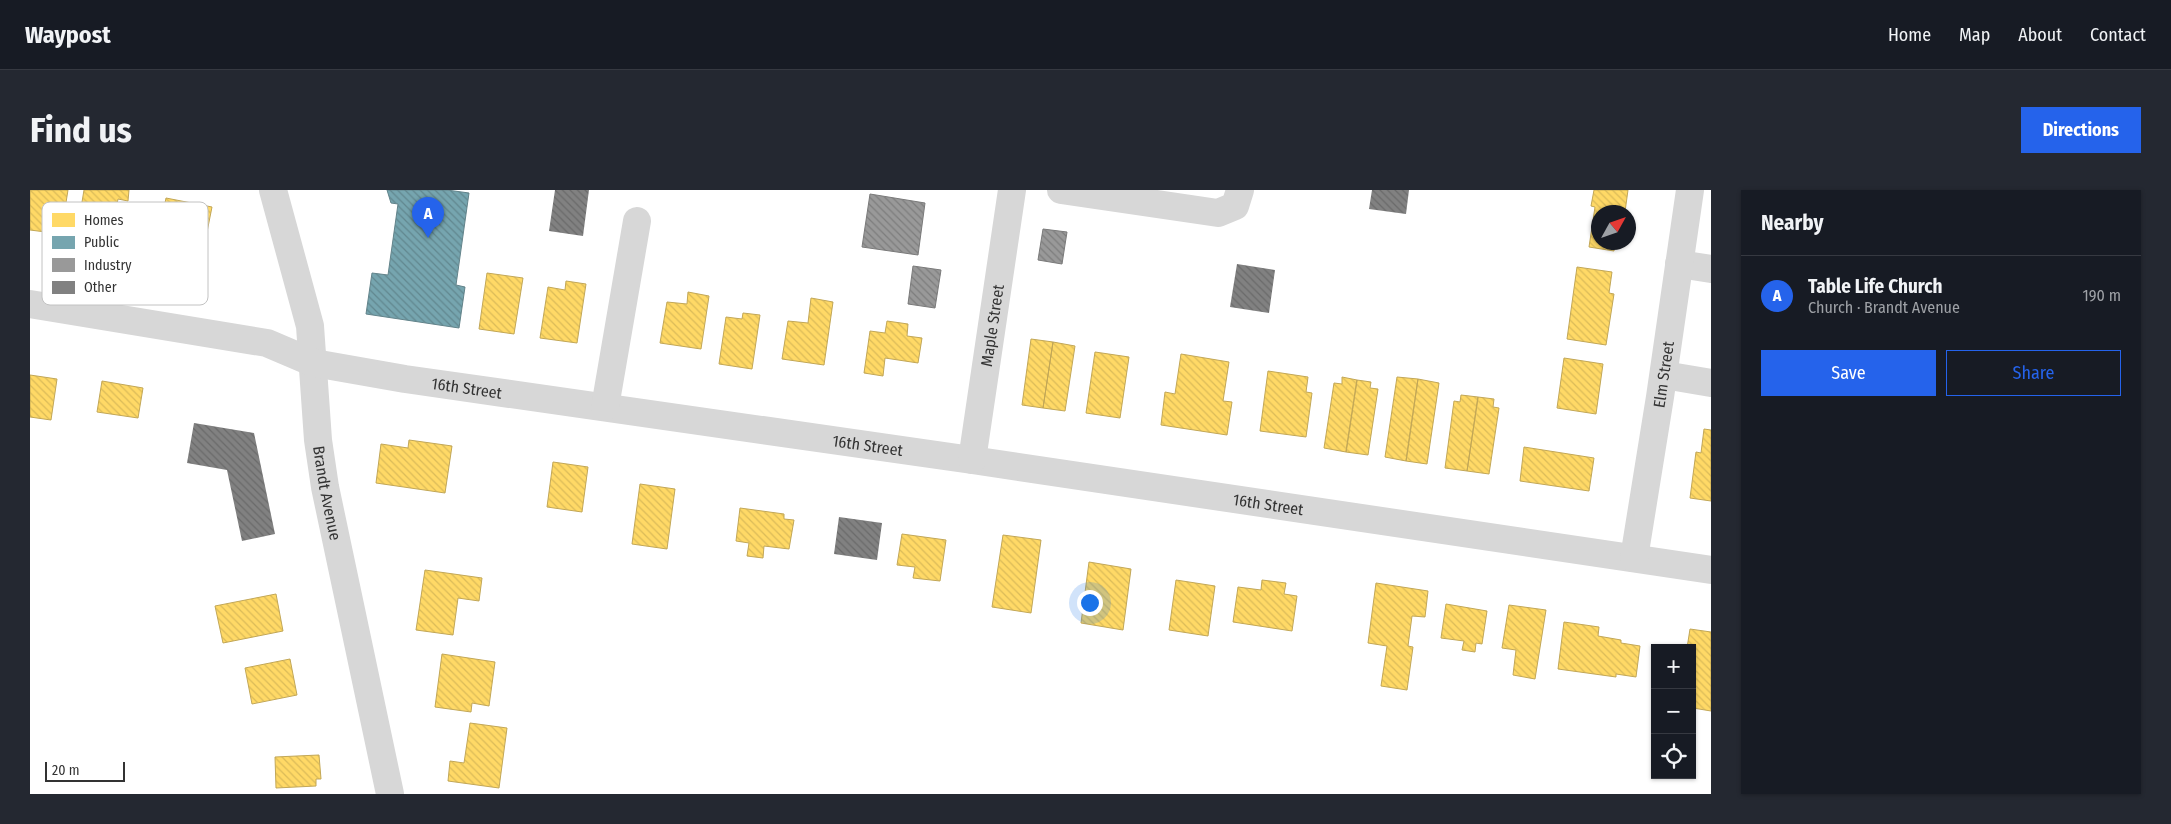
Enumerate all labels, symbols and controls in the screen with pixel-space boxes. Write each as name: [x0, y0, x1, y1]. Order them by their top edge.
text: Waypost: [25, 21, 111, 49]
text: Home: [1888, 24, 1931, 46]
text: Map: [1959, 24, 1990, 46]
text: About: [2018, 24, 2062, 46]
text: Contact: [2090, 24, 2146, 46]
button: Directions: [2021, 107, 2141, 153]
text: Find us: [30, 109, 132, 151]
pin: A: [412, 197, 444, 238]
legend: [42, 202, 208, 305]
north arrow: [1591, 205, 1636, 250]
text: Nearby: [1761, 210, 1823, 236]
text: Homes: [84, 212, 124, 229]
text: Public: [84, 234, 119, 251]
text: Industry: [84, 257, 132, 274]
text: Table Life Church: [1808, 275, 1942, 298]
text: Other: [84, 279, 117, 296]
street label: Maple Street: [976, 282, 1008, 368]
text: A: [1773, 286, 1781, 305]
text: 190 m: [2083, 286, 2121, 305]
text: Church · Brandt Avenue: [1808, 298, 1960, 317]
street label: Elm Street: [1649, 339, 1678, 409]
button: Save: [1761, 350, 1936, 396]
button: Share: [1946, 350, 2121, 396]
street label: 16th Street: [430, 373, 504, 402]
street label: 16th Street: [831, 431, 905, 460]
street label: Brandt Avenue: [309, 444, 346, 542]
street label: 16th Street: [1232, 489, 1306, 519]
your location: [1077, 590, 1103, 616]
map controls: [1651, 644, 1696, 779]
button: +: [1651, 644, 1696, 689]
button: −: [1651, 689, 1696, 734]
button: locate: [1651, 734, 1696, 779]
scale bar: [45, 759, 125, 782]
text: 20 m: [52, 762, 80, 779]

